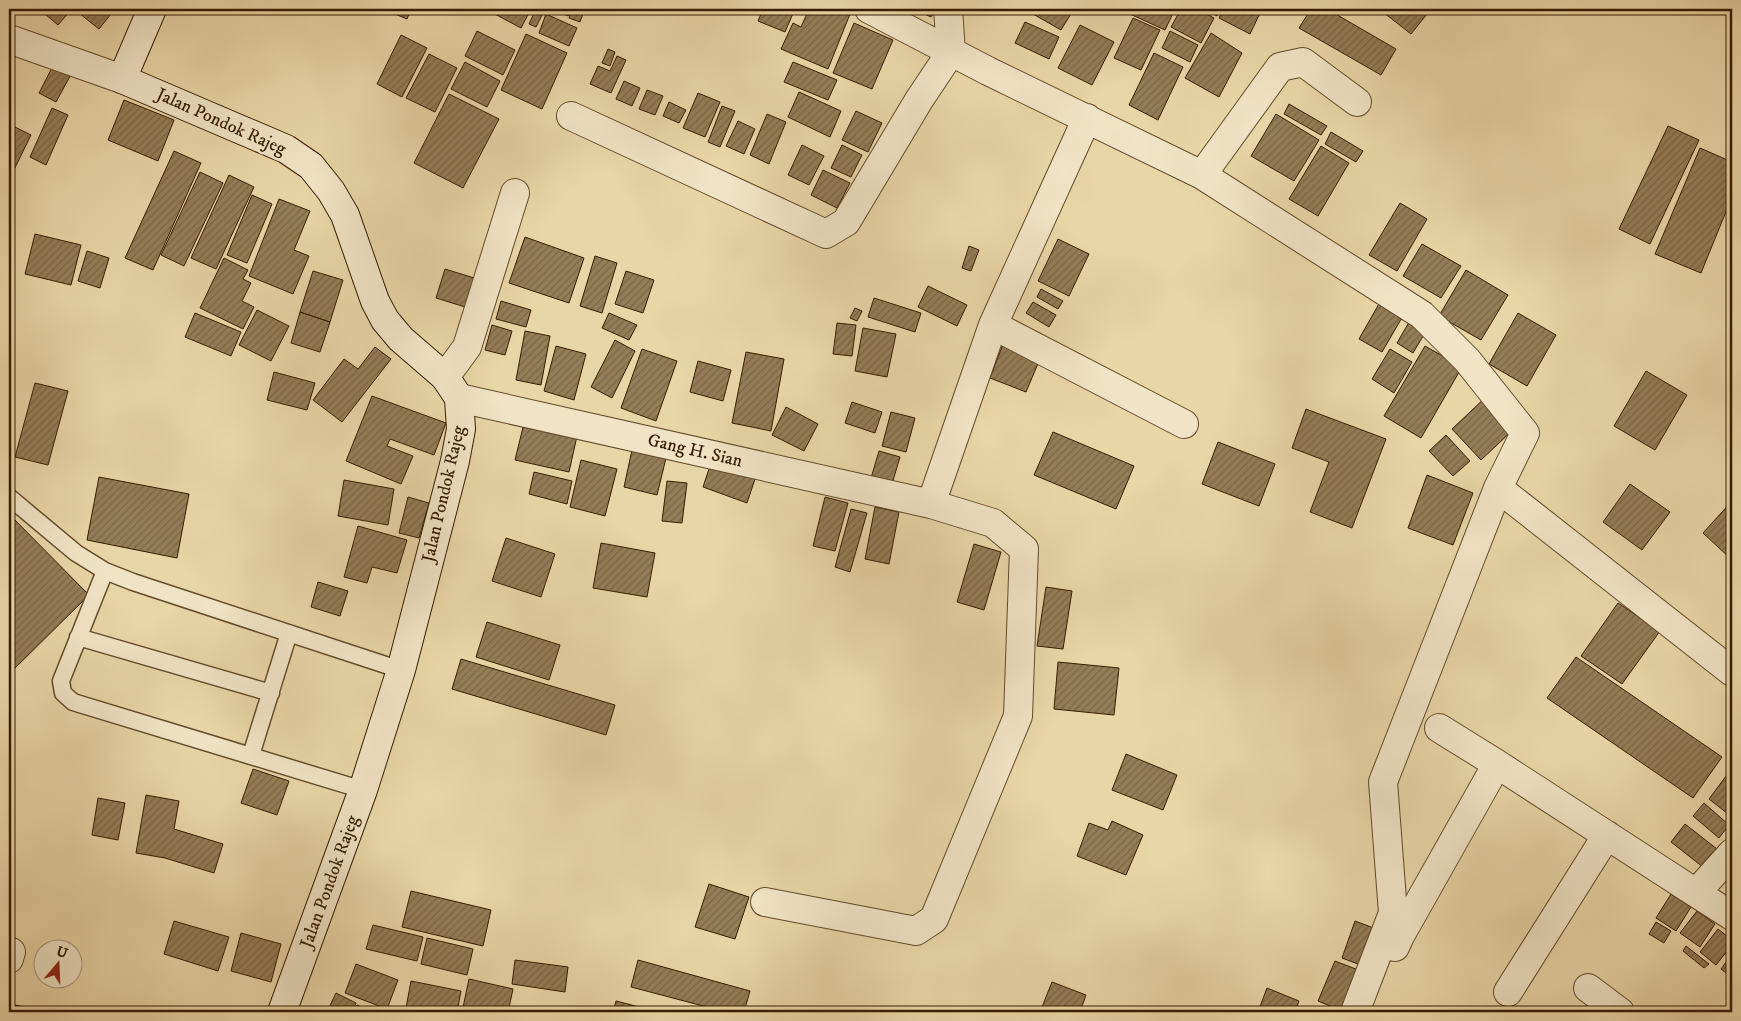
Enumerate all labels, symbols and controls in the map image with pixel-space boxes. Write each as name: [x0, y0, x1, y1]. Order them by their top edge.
street label: Jalan Pondok Rajeg: [151, 83, 289, 161]
street label: Jalan Pondok Rajeg: [417, 423, 470, 566]
street label: Gang H. Sian: [645, 429, 745, 473]
street label: Jalan Pondok Rajeg: [295, 812, 364, 953]
north arrow: [32, 938, 82, 988]
text: U: [54, 942, 70, 963]

